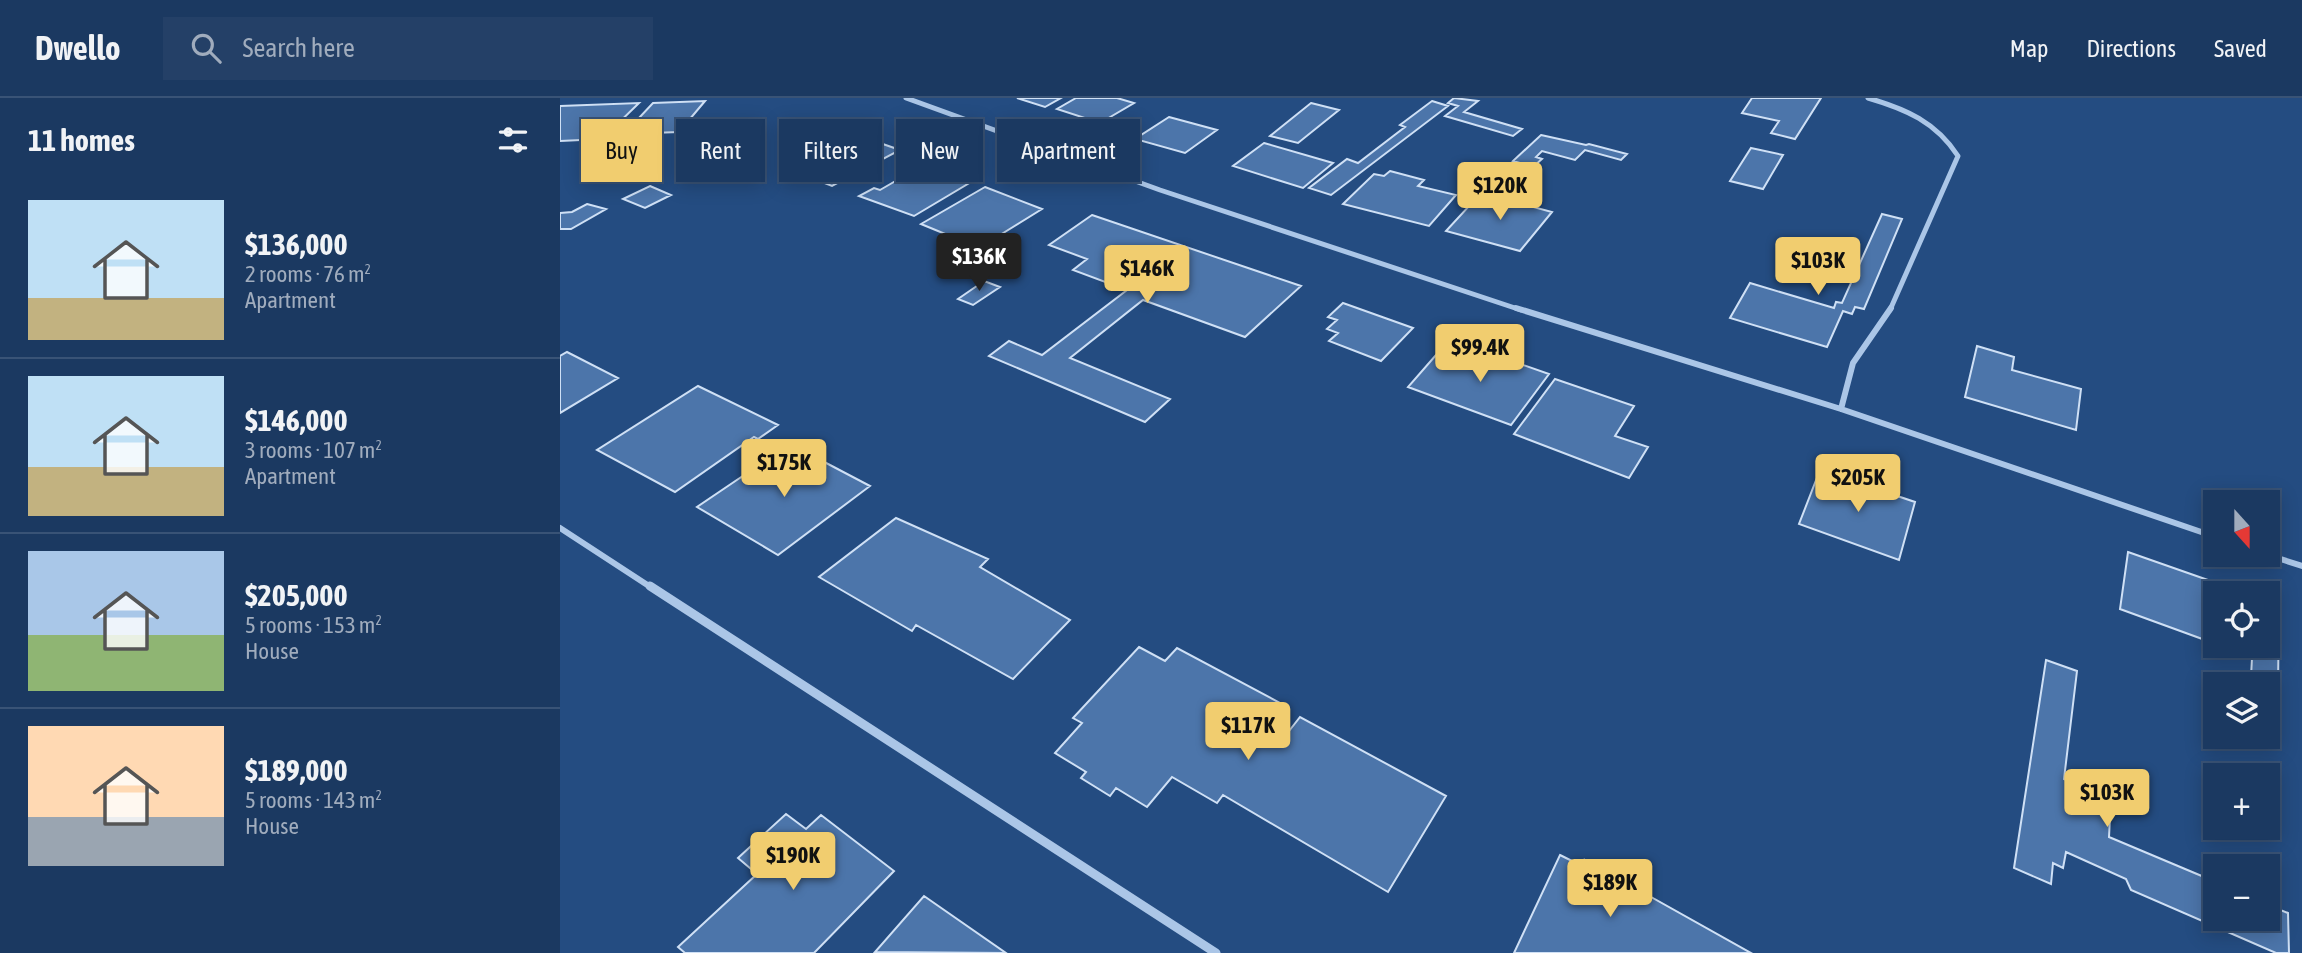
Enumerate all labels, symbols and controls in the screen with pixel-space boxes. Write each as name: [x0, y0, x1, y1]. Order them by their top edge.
search box: [163, 17, 653, 80]
text: Dwello: [35, 29, 121, 67]
icon: search: [187, 29, 225, 67]
text: Search here: [243, 33, 355, 63]
text: Map: [2010, 35, 2048, 62]
text: Directions: [2086, 35, 2176, 62]
text: Saved: [2214, 35, 2267, 62]
chip: Buy: [581, 119, 662, 182]
chip: Rent: [676, 119, 765, 182]
chip: Filters: [779, 119, 882, 182]
chip: New: [896, 119, 983, 182]
chip: Apartment: [997, 119, 1140, 182]
icon: filters: [494, 121, 532, 159]
text: 11 homes: [28, 123, 135, 157]
pin: $120K: [1451, 162, 1549, 222]
text: $120K: [1473, 172, 1527, 198]
text: $136,000: [245, 227, 348, 261]
icon: home: [84, 228, 168, 312]
pin: $136K: [930, 234, 1028, 293]
pin: $103K: [1769, 238, 1867, 297]
text: $136K: [952, 243, 1006, 269]
pin: $146K: [1098, 246, 1196, 305]
text: $103K: [1791, 247, 1845, 273]
text: $146K: [1120, 255, 1174, 281]
text: 2 rooms · 76 m²: [245, 261, 371, 287]
text: Apartment: [245, 287, 336, 313]
pin: $99.4K: [1423, 324, 1537, 384]
text: $99.4K: [1451, 334, 1509, 360]
text: $146,000: [245, 403, 348, 437]
icon: home: [84, 404, 168, 488]
text: 3 rooms · 107 m²: [245, 437, 382, 463]
pin: $175K: [735, 440, 833, 499]
text: $175K: [757, 449, 811, 475]
pin: $205K: [1809, 454, 1907, 514]
text: Apartment: [245, 463, 336, 489]
text: $205K: [1831, 464, 1885, 490]
north arrow: [2203, 490, 2280, 567]
map controls: [2203, 490, 2280, 931]
text: $205,000: [245, 578, 348, 612]
icon: home: [84, 579, 168, 663]
button: locate: [2203, 581, 2280, 658]
text: 5 rooms · 153 m²: [245, 612, 382, 638]
text: House: [245, 638, 299, 664]
button: layers: [2203, 672, 2280, 749]
pin: $117K: [1199, 702, 1297, 762]
text: $117K: [1221, 712, 1275, 738]
text: $189,000: [245, 753, 348, 787]
icon: home: [84, 754, 168, 838]
button: +: [2203, 763, 2280, 840]
pin: $103K: [2058, 770, 2156, 829]
text: $103K: [2080, 779, 2134, 805]
text: 5 rooms · 143 m²: [245, 787, 382, 813]
text: House: [245, 813, 299, 839]
pin: $190K: [744, 832, 842, 892]
text: $190K: [766, 842, 820, 868]
button: −: [2203, 854, 2280, 931]
pin: $189K: [1561, 860, 1659, 919]
text: $189K: [1583, 869, 1637, 895]

